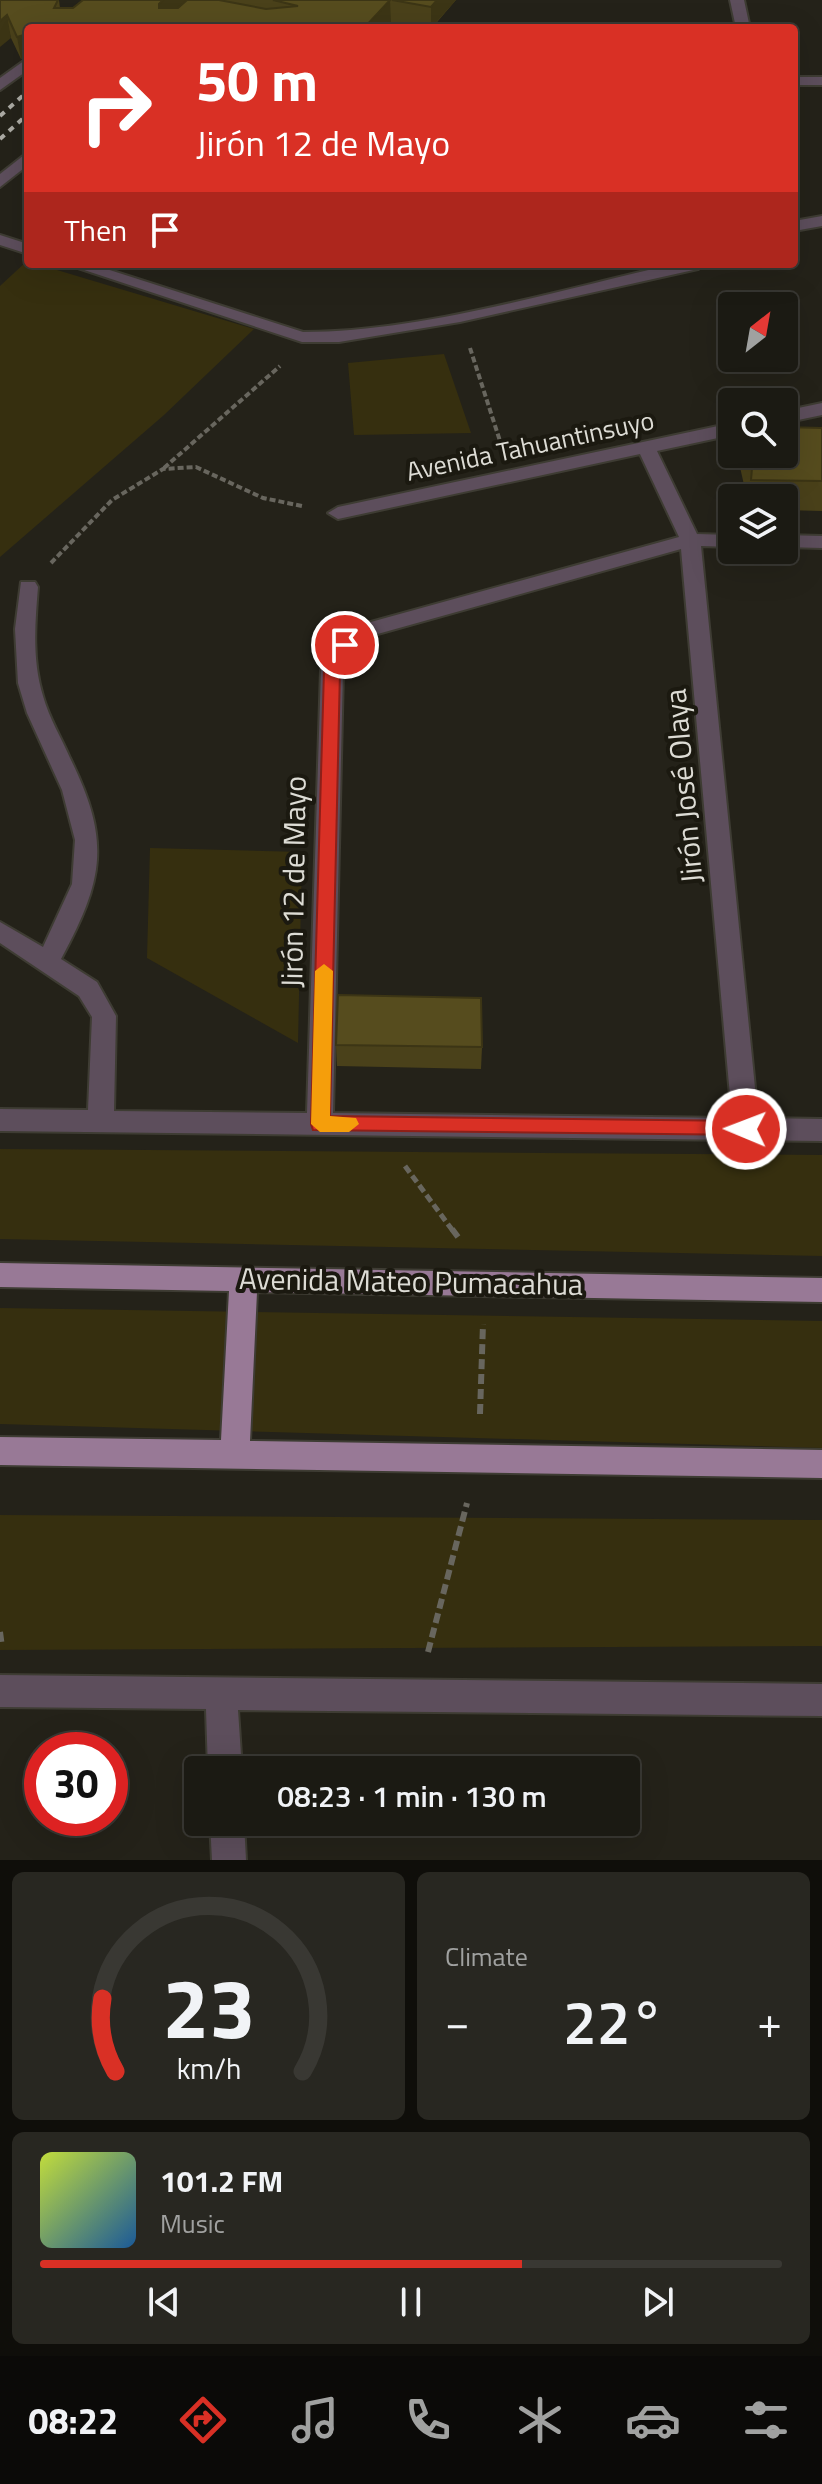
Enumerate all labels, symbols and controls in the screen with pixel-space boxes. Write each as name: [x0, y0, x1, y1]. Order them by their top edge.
text: 50 m: [196, 38, 318, 123]
icon: right: [64, 56, 168, 160]
text: Jirón 12 de Mayo: [196, 115, 450, 170]
text: Then: [64, 207, 127, 253]
icon: arrive: [143, 208, 187, 252]
north arrow: [718, 292, 798, 372]
map controls: [718, 292, 798, 564]
button: search: [718, 388, 798, 468]
street label: Avenida Tahuantinsuyo: [402, 400, 657, 491]
button: layers: [718, 484, 798, 564]
pin: [311, 611, 379, 679]
icon: arrive: [323, 623, 367, 667]
street label: Jirón José Olaya: [652, 687, 714, 885]
street label: Jirón 12 de Mayo: [268, 776, 318, 988]
position arrow: [704, 1087, 788, 1171]
street label: Avenida Mateo Pumacahua: [239, 1255, 583, 1307]
speed limit sign: 30: [24, 1732, 128, 1836]
text: 08:23 · 1 min · 130 m: [277, 1773, 547, 1819]
text: Climate: [445, 1937, 528, 1976]
text: 23: [162, 1944, 255, 2070]
text: 22°: [563, 1976, 664, 2067]
text: −: [445, 1988, 470, 2055]
text: +: [757, 1988, 782, 2055]
text: km/h: [176, 2047, 241, 2090]
text: 101.2 FM: [160, 2158, 283, 2204]
text: Music: [160, 2204, 225, 2243]
icon: previous: [142, 2280, 186, 2324]
icon: pause: [389, 2280, 433, 2324]
icon: next: [636, 2280, 680, 2324]
icon: directions: [175, 2392, 231, 2448]
icon: music: [287, 2392, 343, 2448]
icon: phone: [400, 2392, 456, 2448]
icon: climate: [512, 2392, 568, 2448]
icon: car: [625, 2392, 681, 2448]
icon: filters: [738, 2392, 794, 2448]
text: 08:22: [28, 2393, 118, 2448]

